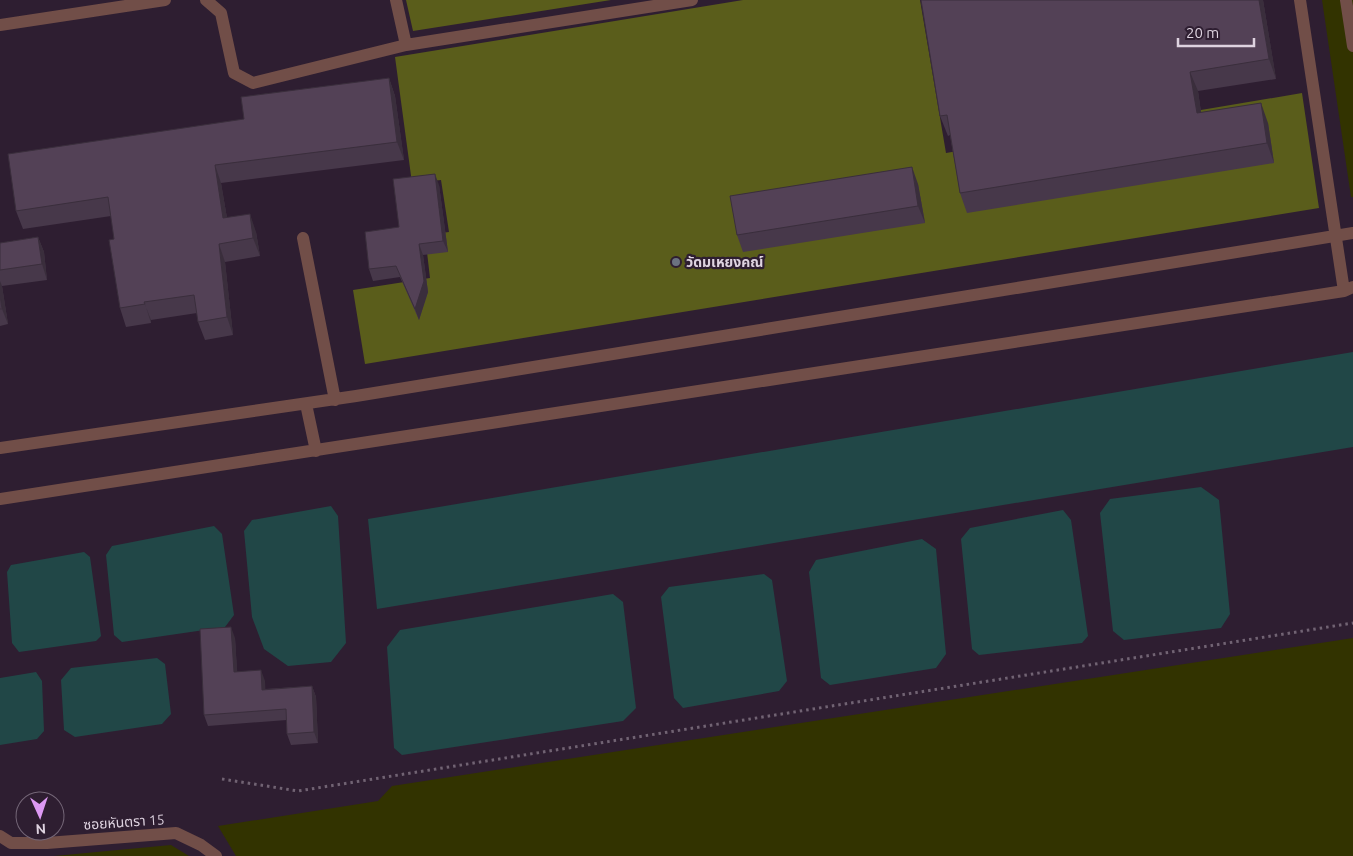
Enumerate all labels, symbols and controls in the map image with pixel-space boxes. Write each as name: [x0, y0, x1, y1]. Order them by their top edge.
scale bar: [1178, 15, 1254, 47]
text: 20 m: [1186, 24, 1219, 41]
place label: วัดมเหยงคณ์: [686, 254, 763, 270]
marker: วัดมเหยงคณ์: [670, 256, 682, 268]
north arrow: [15, 791, 65, 841]
street label: ซอยหันตรา 15: [83, 811, 165, 833]
text: N: [35, 821, 46, 837]

